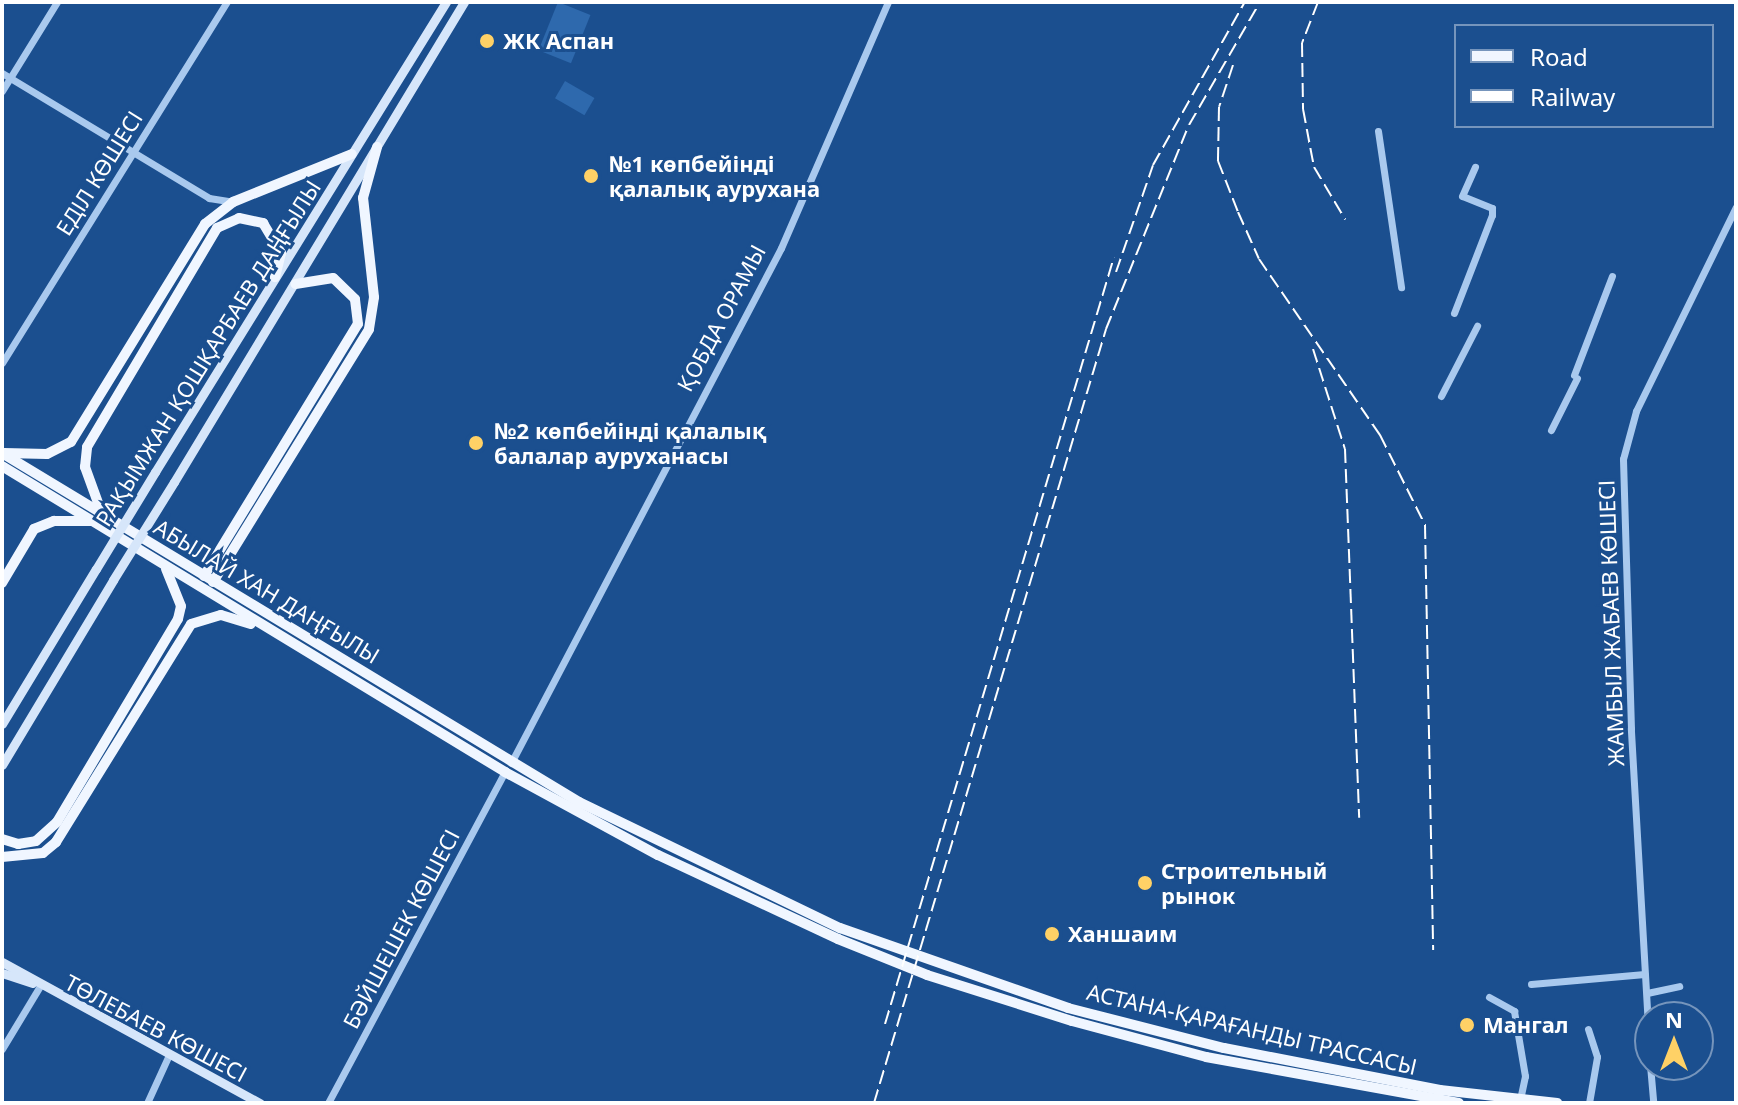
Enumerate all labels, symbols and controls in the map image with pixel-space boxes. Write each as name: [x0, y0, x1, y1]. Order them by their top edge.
legend: [1454, 24, 1714, 128]
place label: ЖК Аспан: [503, 28, 614, 54]
marker: ЖК Аспан: [478, 32, 496, 50]
text: Road: [1530, 40, 1588, 73]
text: Railway: [1530, 80, 1615, 113]
street label: ЕДІЛ КӨШЕСІ: [50, 106, 148, 240]
place label: №1 көпбейінді қалалық аурухана: [609, 150, 820, 202]
marker: №1 көпбейінді қалалық аурухана: [580, 165, 602, 187]
street label: РАҚЫМЖАН ҚОШҚАРБАЕВ ДАҢҒЫЛЫ: [90, 175, 326, 531]
street label: ҚОБДА ОРАМЫ: [671, 240, 771, 396]
place label: №2 көпбейінді қалалық балалар ауруханасы: [494, 417, 766, 468]
marker: №2 көпбейінді қалалық балалар ауруханасы: [465, 432, 487, 454]
street label: ЖАМБЫЛ ЖАБАЕВ КӨШЕСІ: [1593, 479, 1629, 767]
street label: АБЫЛАЙ ХАН ДАҢҒЫЛЫ: [150, 513, 384, 669]
street label: БӘЙШЕШЕК КӨШЕСІ: [337, 825, 465, 1033]
place label: Строительный рынок: [1161, 857, 1327, 908]
marker: Строительный рынок: [1136, 874, 1154, 892]
place label: Ханшаим: [1068, 921, 1177, 947]
marker: Ханшаим: [1043, 925, 1061, 943]
street label: ТӨЛЕБАЕВ КӨШЕСІ: [60, 969, 252, 1087]
street label: АСТАНА-ҚАРАҒАНДЫ ТРАССАСЫ: [1084, 978, 1420, 1080]
north arrow: [1634, 1001, 1714, 1081]
text: N: [1665, 1004, 1683, 1034]
place label: Мангал: [1483, 1012, 1569, 1038]
marker: Мангал: [1458, 1016, 1476, 1034]

